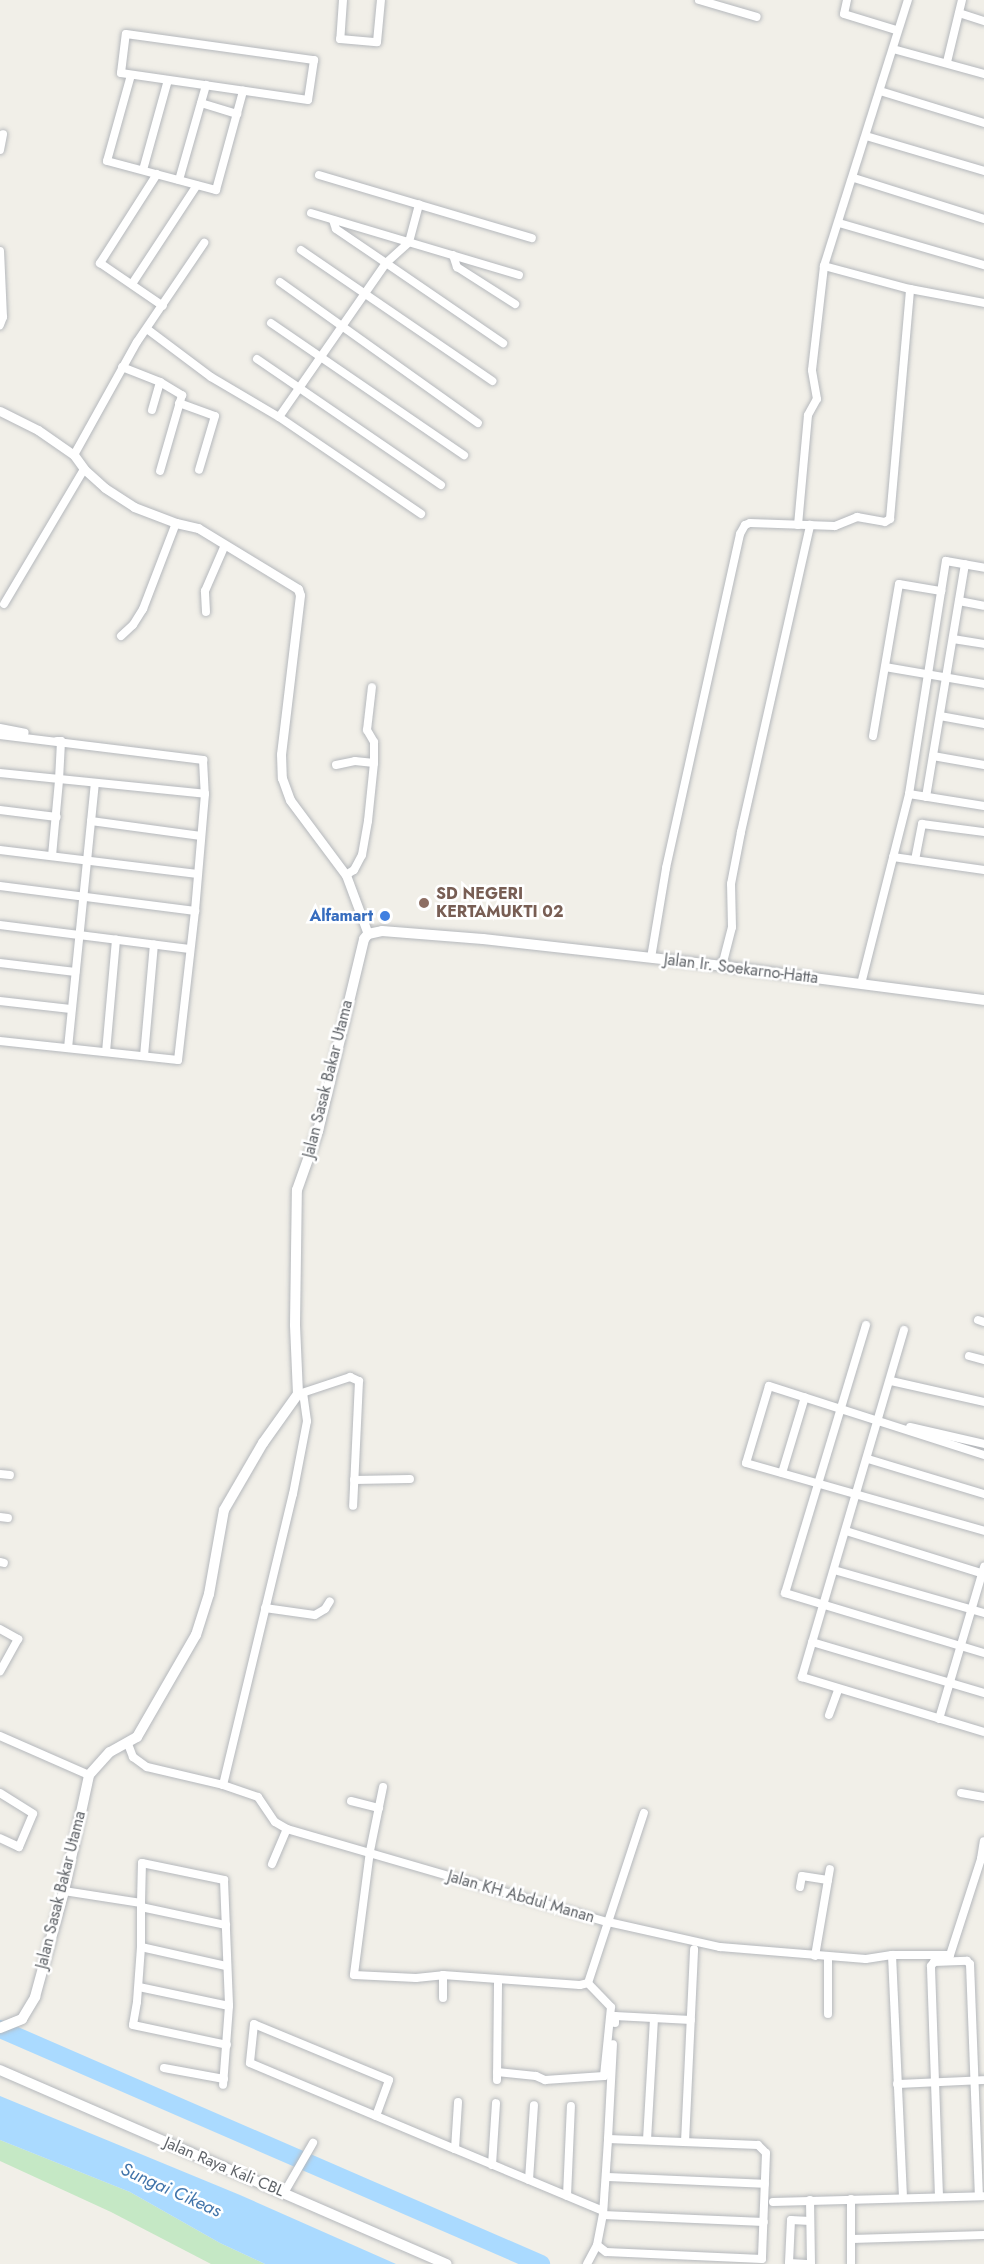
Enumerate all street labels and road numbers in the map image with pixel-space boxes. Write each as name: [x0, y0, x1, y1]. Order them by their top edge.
street label: Jalan Ir. Soekarno-Hatta: [663, 950, 819, 988]
street label: Jalan Sasak Bakar Utama: [299, 998, 357, 1160]
street label: Jalan Sasak Bakar Utama: [32, 1809, 90, 1971]
street label: Jalan KH Abdul Manan: [445, 1867, 597, 1927]
street label: Jalan Raya Kali CBL: [161, 2133, 287, 2201]

